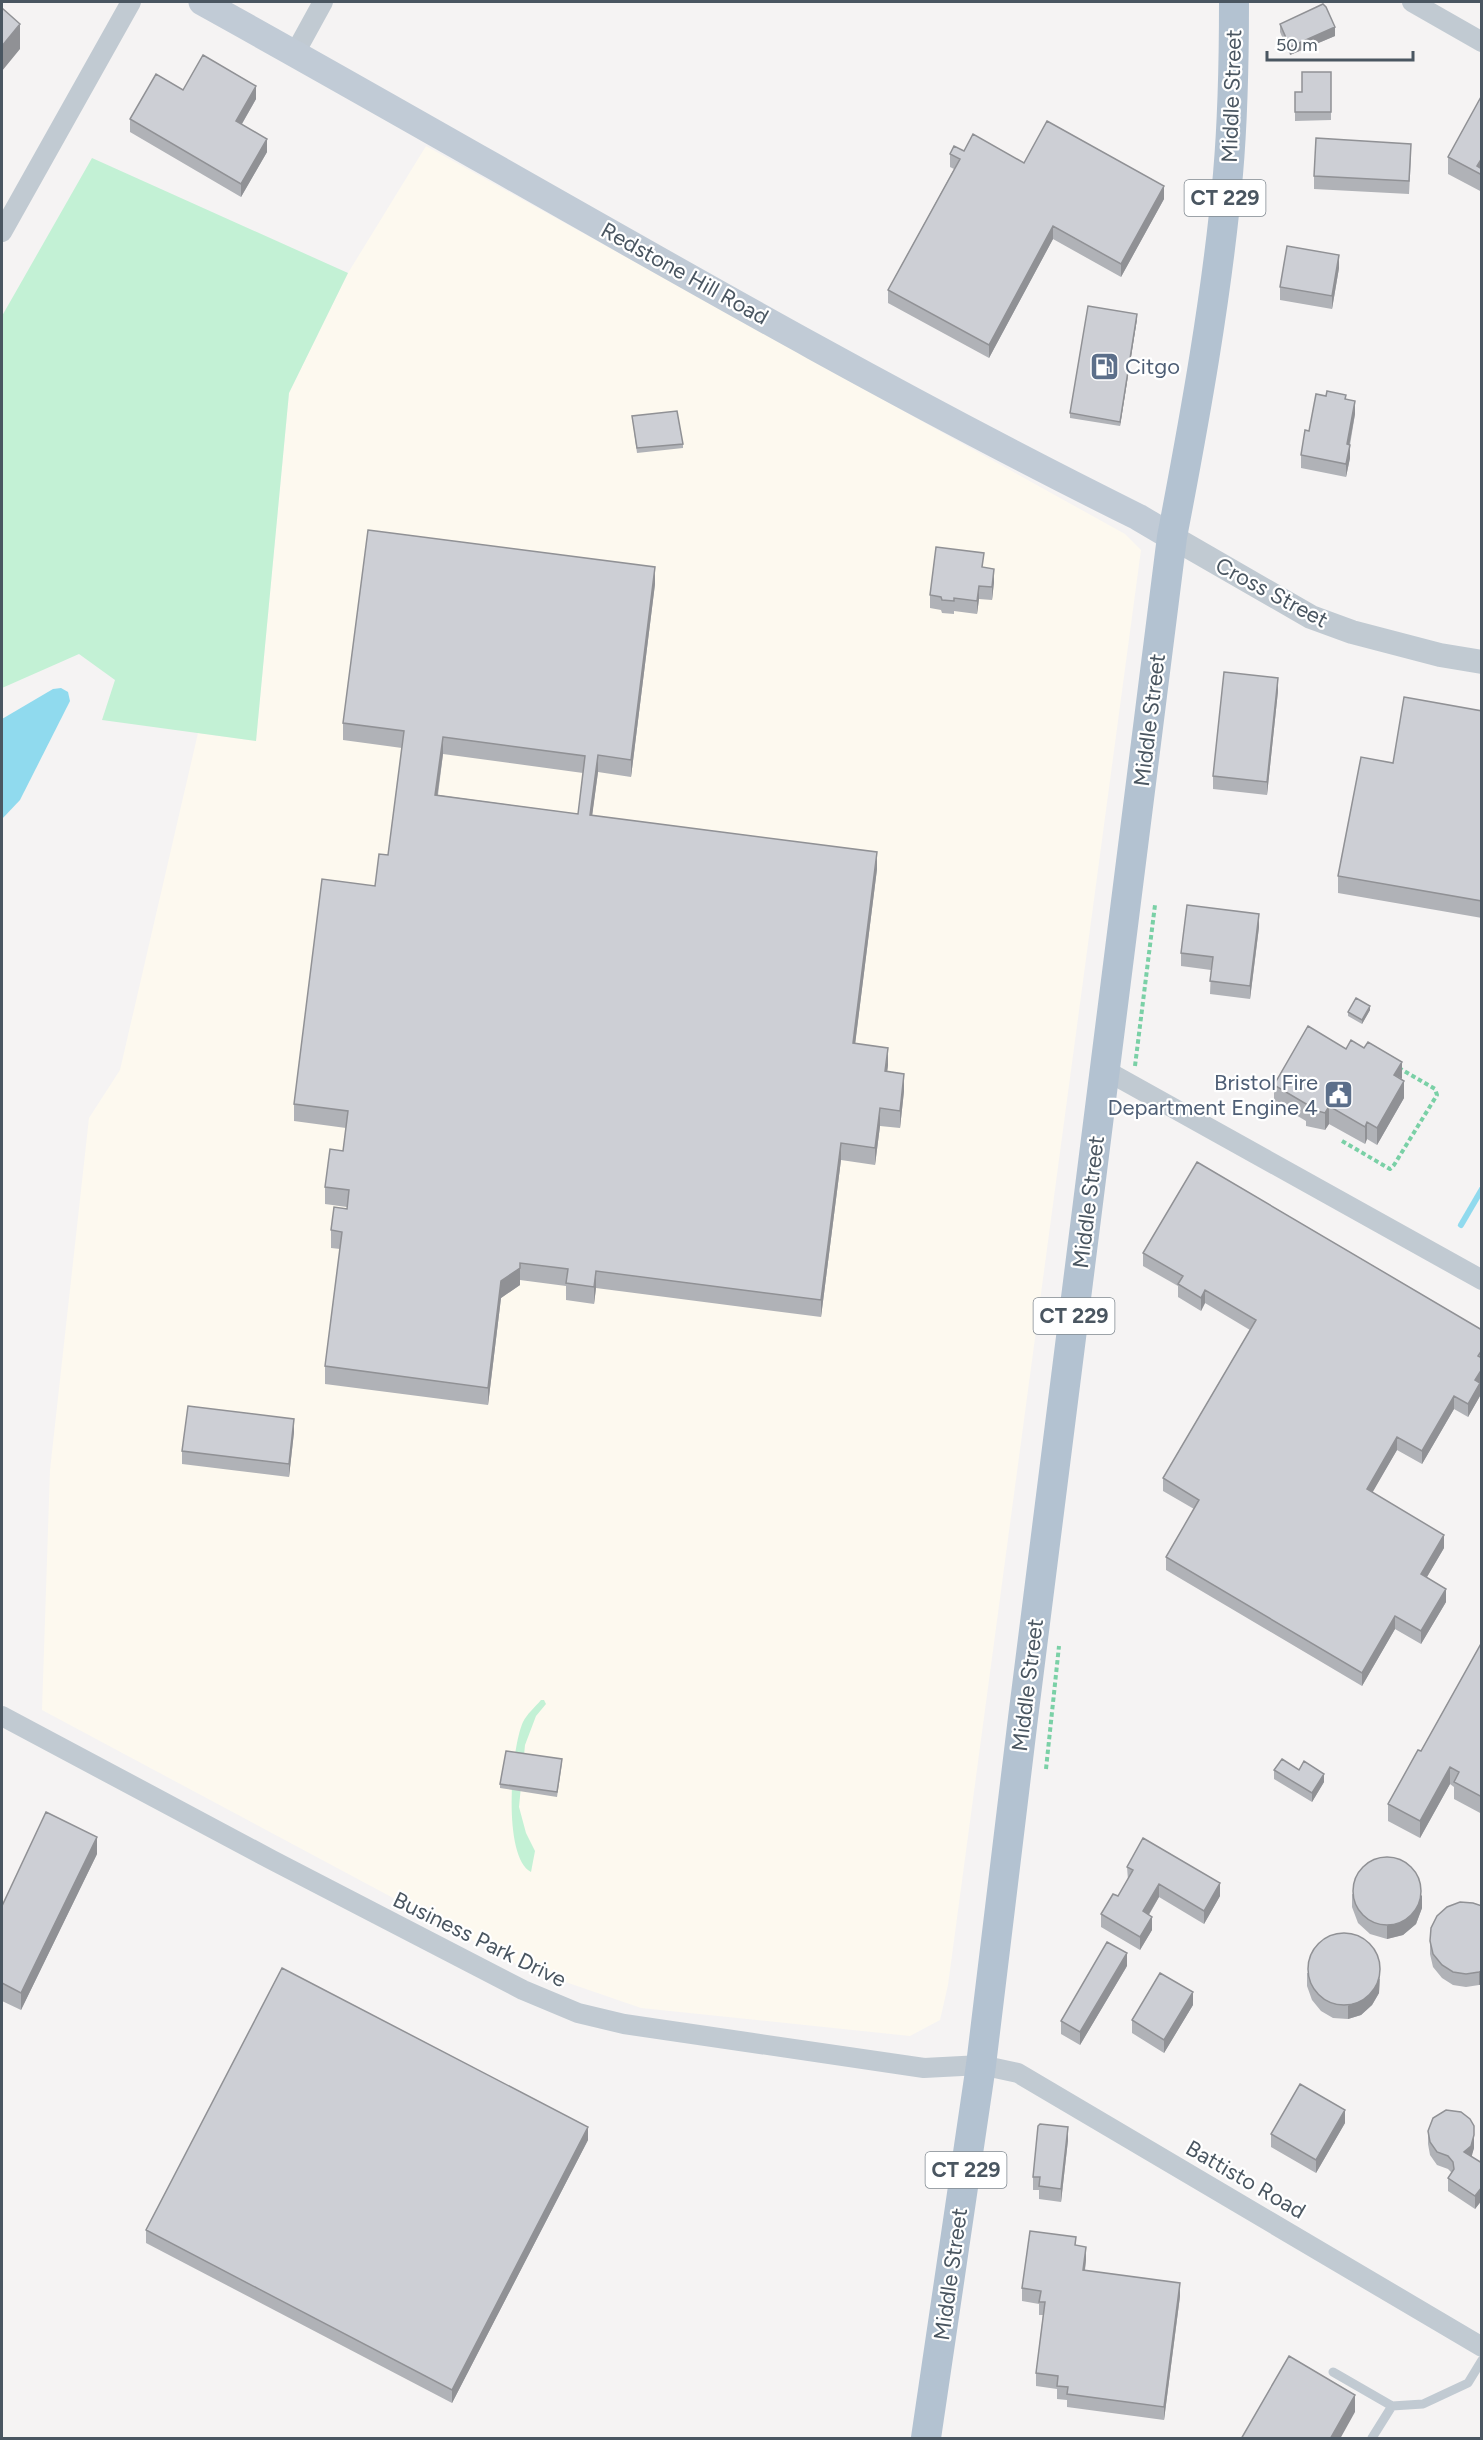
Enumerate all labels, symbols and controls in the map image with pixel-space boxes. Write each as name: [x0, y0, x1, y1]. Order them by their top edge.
scale bar: [1267, 24, 1412, 62]
street label: Middle Street: [1216, 29, 1247, 163]
text: 50 m: [1276, 34, 1318, 56]
road number: CT 229: [1184, 180, 1266, 216]
street label: Redstone Hill Road: [596, 216, 773, 331]
fuel station icon: Citgo: [1088, 350, 1120, 382]
place label: Citgo: [1125, 353, 1180, 380]
street label: Cross Street: [1211, 552, 1333, 633]
street label: Middle Street: [1128, 652, 1171, 788]
place label: Bristol Fire Department Engine 4: [1107, 1069, 1318, 1121]
public building icon: Bristol Fire Department Engine 4: [1323, 1079, 1355, 1111]
street label: Middle Street: [1067, 1134, 1110, 1270]
road number: CT 229: [1034, 1298, 1114, 1334]
street label: Middle Street: [1006, 1617, 1049, 1753]
street label: Business Park Drive: [389, 1886, 571, 1993]
street label: Battisto Road: [1181, 2134, 1310, 2225]
road number: CT 229: [926, 2152, 1006, 2188]
street label: Middle Street: [928, 2206, 973, 2342]

